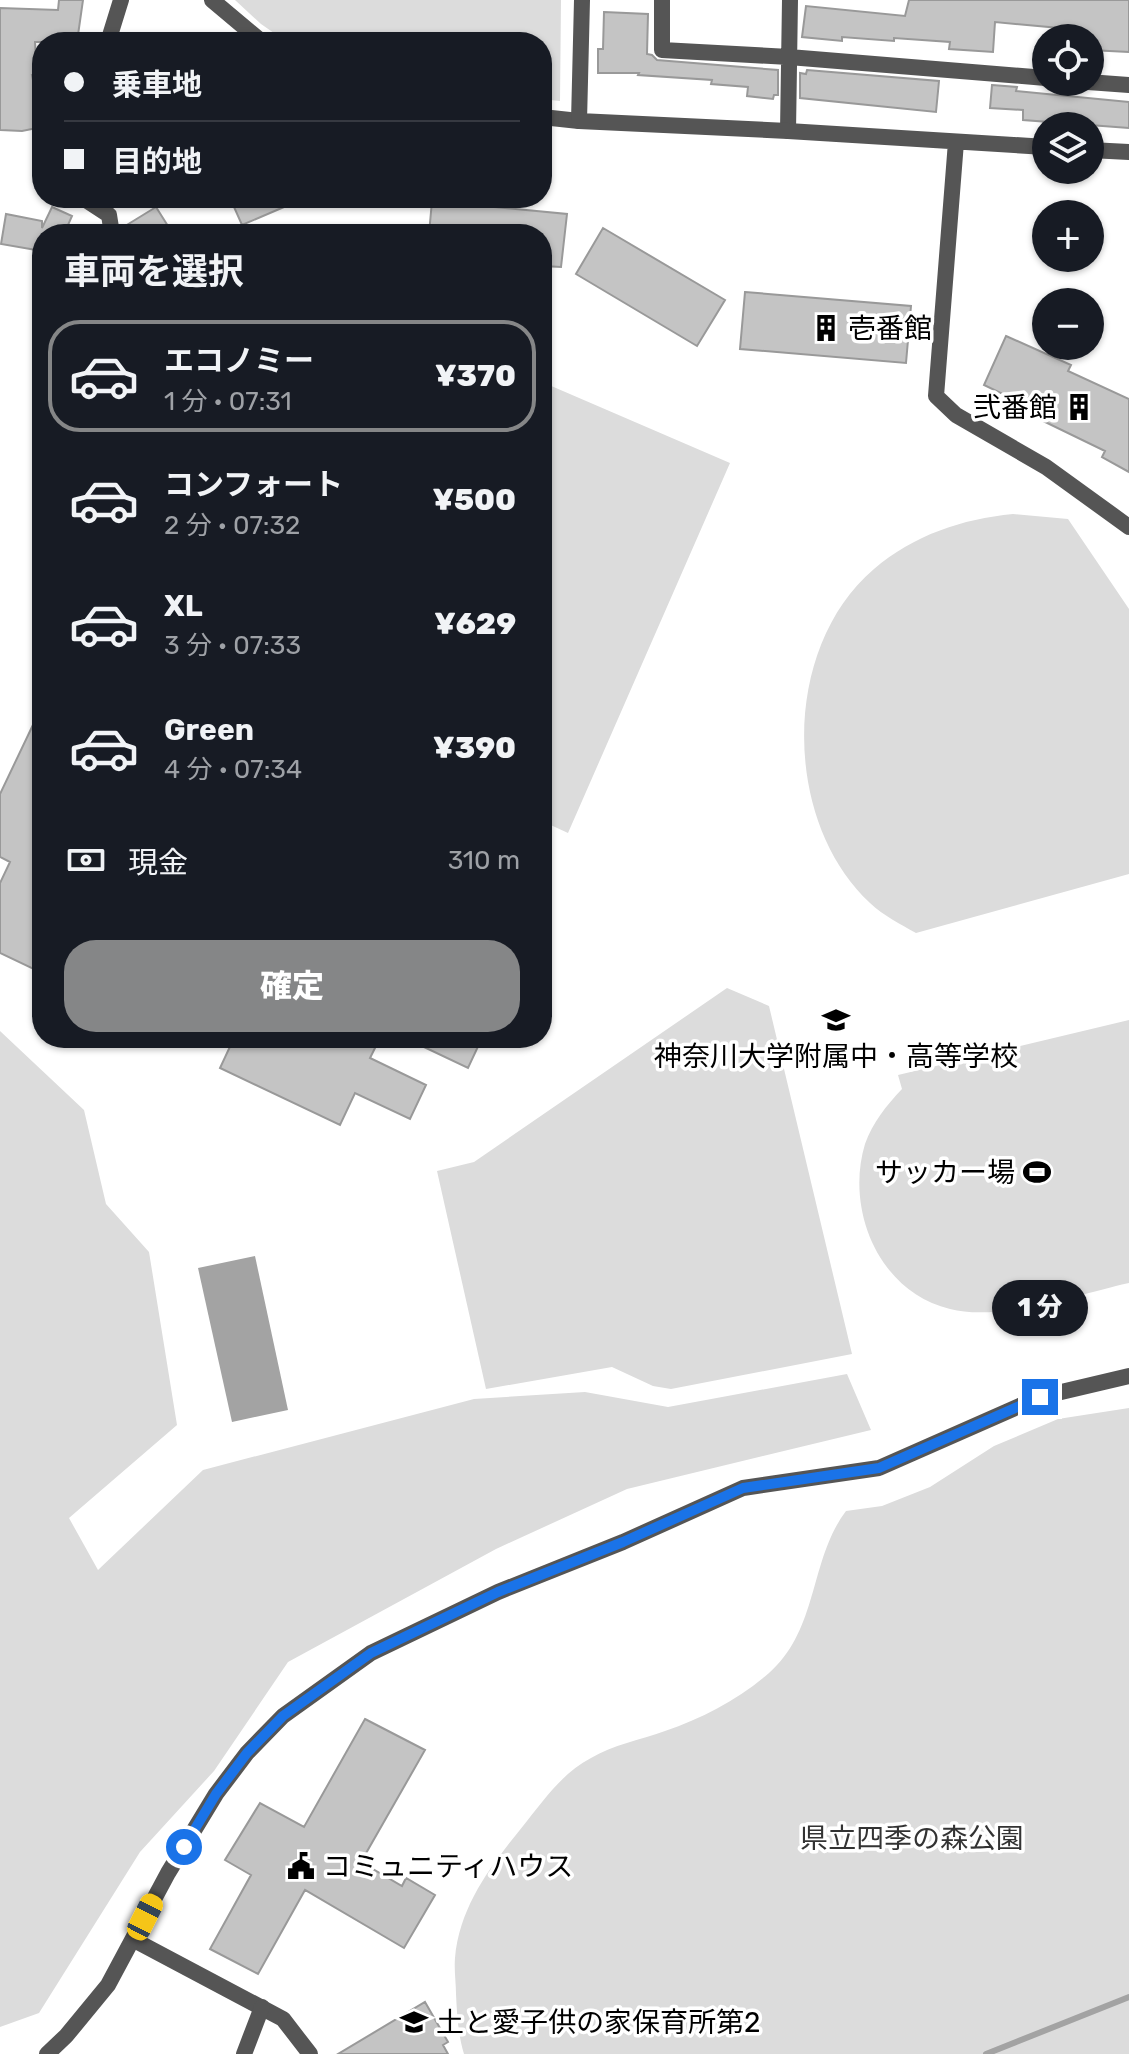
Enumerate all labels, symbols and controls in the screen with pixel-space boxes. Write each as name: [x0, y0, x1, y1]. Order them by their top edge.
map controls: [1032, 24, 1104, 360]
button: locate: [1032, 24, 1104, 96]
text: 乗車地: [112, 67, 202, 103]
button: layers: [1032, 112, 1104, 184]
text: 目的地: [112, 144, 202, 180]
button: +: [1032, 200, 1104, 272]
text: 車両を選択: [64, 250, 244, 293]
button: −: [1032, 288, 1104, 360]
place label: 壱番館: [848, 312, 932, 345]
building icon: 壱番館: [811, 313, 841, 343]
icon: car: [68, 340, 140, 412]
text: エコノミー: [164, 343, 314, 379]
text: ¥370: [435, 358, 516, 394]
text: 1 分 · 07:31: [164, 386, 292, 417]
place label: 弐番館: [973, 391, 1057, 424]
building icon: 弐番館: [1064, 392, 1094, 422]
icon: car: [68, 464, 140, 536]
text: コンフォート: [164, 467, 343, 503]
text: ¥500: [432, 482, 516, 518]
text: 2 分 · 07:32: [164, 510, 300, 541]
icon: car: [68, 588, 140, 660]
text: XL: [164, 588, 203, 624]
text: ¥629: [434, 606, 516, 642]
text: 3 分 · 07:33: [164, 630, 301, 661]
icon: car: [68, 712, 140, 784]
text: Green: [164, 712, 254, 748]
text: ¥390: [433, 730, 516, 766]
text: 4 分 · 07:34: [164, 754, 302, 785]
icon: cash: [64, 838, 108, 882]
text: 現金: [128, 845, 188, 881]
text: 310 m: [448, 845, 520, 876]
button: 確定: [64, 940, 520, 1032]
school or university icon: 神奈川大学附属中・高等学校: [821, 1005, 851, 1035]
place label: 神奈川大学附属中・高等学校: [654, 1040, 1018, 1073]
place label: サッカー場: [875, 1156, 1015, 1189]
sports icon: サッカー場: [1022, 1157, 1052, 1187]
callout: 1 分: [992, 1281, 1088, 1337]
text: 1 分: [1018, 1292, 1062, 1323]
route end: [1022, 1379, 1058, 1415]
park label: 県立四季の森公園: [800, 1822, 1024, 1855]
route start: [166, 1829, 202, 1865]
place label: コミュニティハウス: [323, 1850, 573, 1883]
public building icon: コミュニティハウス: [286, 1851, 316, 1881]
car: [123, 1890, 167, 1944]
place label: 土と愛子供の家保育所第2: [436, 2006, 760, 2039]
school or university icon: 土と愛子供の家保育所第2: [399, 2007, 429, 2037]

